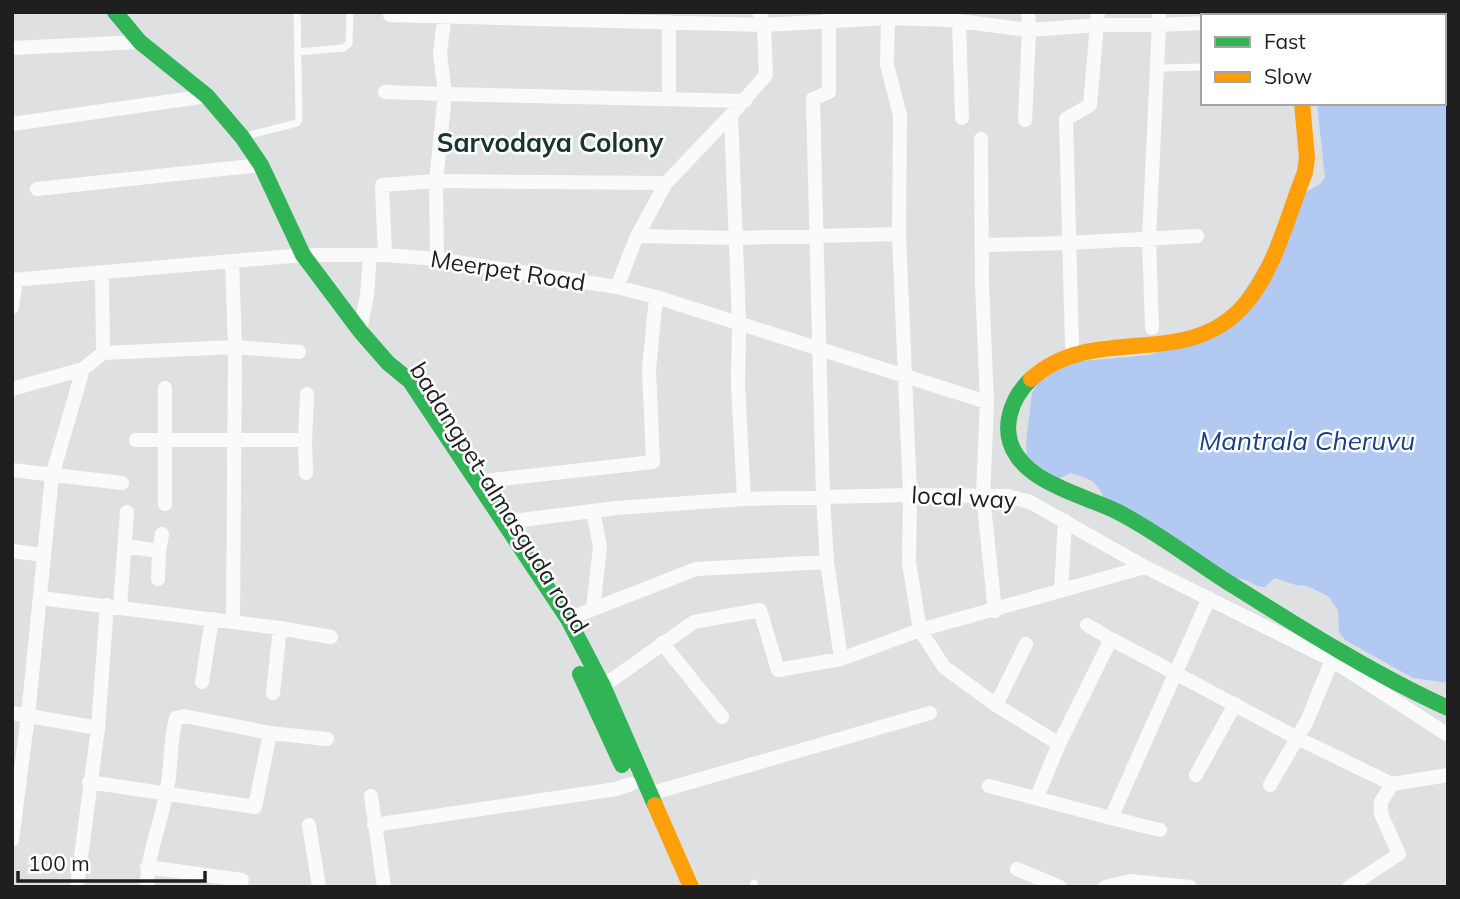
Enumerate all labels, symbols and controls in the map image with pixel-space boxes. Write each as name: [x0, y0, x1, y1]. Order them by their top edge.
legend: [1201, 14, 1446, 105]
text: Fast: [1264, 28, 1306, 54]
text: Slow: [1264, 63, 1312, 89]
district label: Sarvodaya Colony: [437, 126, 664, 159]
street label: Meerpet Road: [429, 243, 588, 297]
street label: badangpet-almasguda road: [404, 356, 596, 639]
water label: Mantrala Cheruvu: [1199, 424, 1415, 457]
street label: local way: [911, 479, 1018, 515]
scale bar: [18, 839, 205, 883]
text: 100 m: [28, 850, 90, 876]

